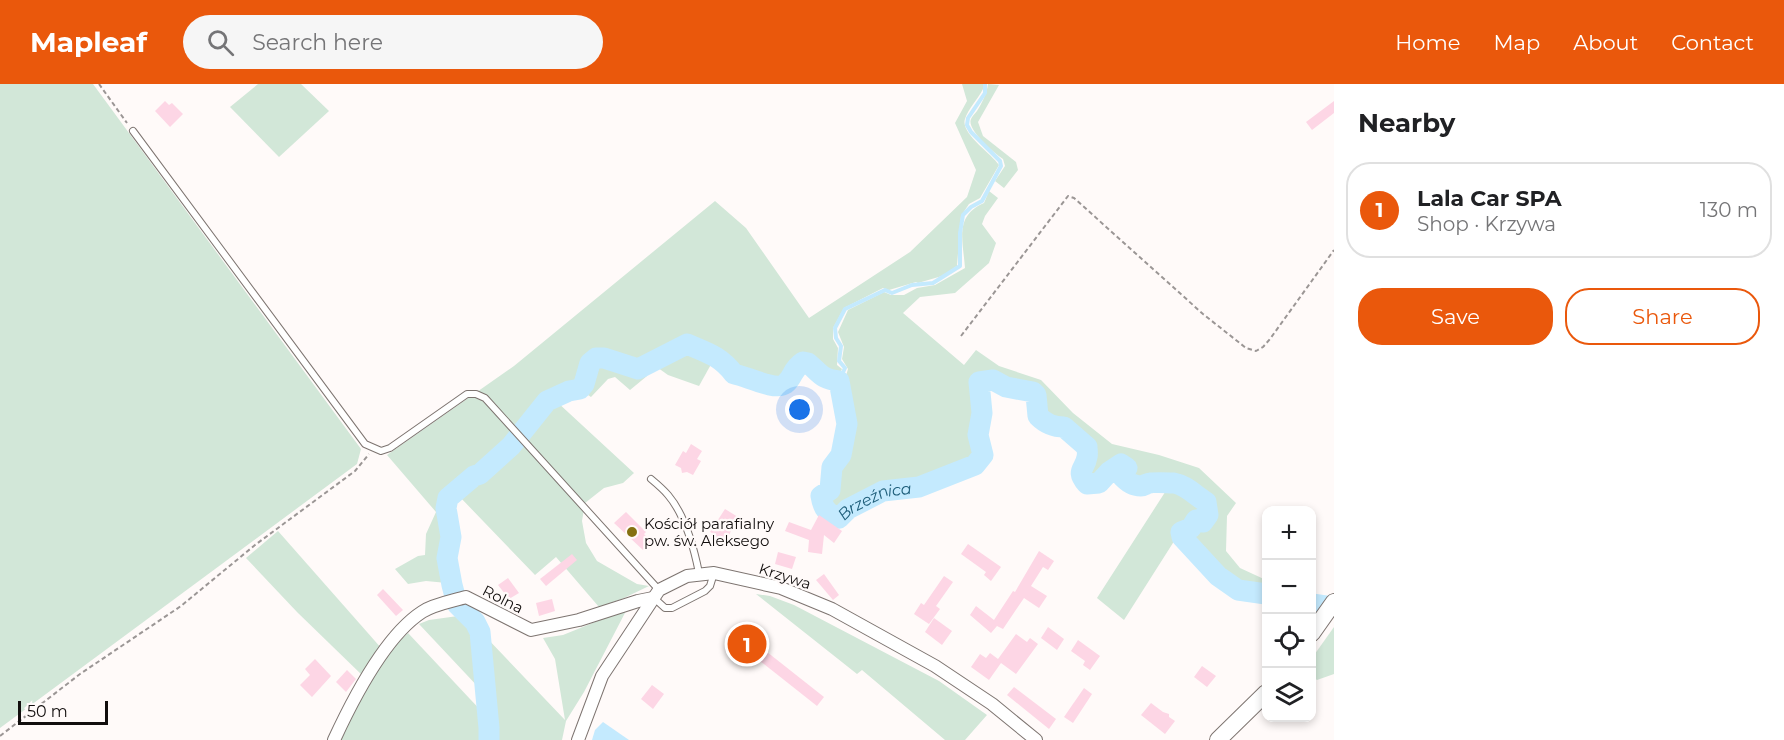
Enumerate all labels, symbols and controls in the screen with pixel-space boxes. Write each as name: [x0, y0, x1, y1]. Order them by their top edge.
search box: [183, 15, 603, 69]
text: Mapleaf: [30, 25, 147, 59]
icon: search: [204, 26, 237, 59]
text: Search here: [252, 29, 383, 56]
text: Home: [1395, 30, 1460, 55]
text: Map: [1493, 30, 1540, 55]
text: About: [1573, 30, 1638, 55]
text: Contact: [1671, 30, 1754, 55]
text: Nearby: [1358, 107, 1455, 139]
text: Lala Car SPA: [1417, 185, 1562, 212]
text: 1: [1376, 198, 1383, 222]
text: 130 m: [1700, 198, 1758, 222]
text: Shop · Krzywa: [1417, 212, 1556, 236]
button: Save: [1358, 288, 1553, 345]
button: Share: [1565, 288, 1760, 345]
your location: [785, 395, 814, 424]
water label: Brzeźnica: [833, 478, 913, 524]
map controls: [1262, 506, 1316, 722]
button: +: [1262, 506, 1316, 560]
place label: Kościół parafialny pw. św. Aleksego: [644, 514, 775, 550]
marker: Kościół parafialny pw. św. Aleksego: [625, 525, 639, 539]
street label: Krzywa: [757, 559, 813, 593]
button: −: [1262, 560, 1316, 614]
street label: Rolna: [479, 581, 527, 617]
button: locate: [1262, 614, 1316, 668]
pin: 1: [728, 622, 766, 666]
button: layers: [1262, 668, 1316, 722]
scale bar: [18, 698, 108, 726]
text: 50 m: [27, 702, 68, 721]

